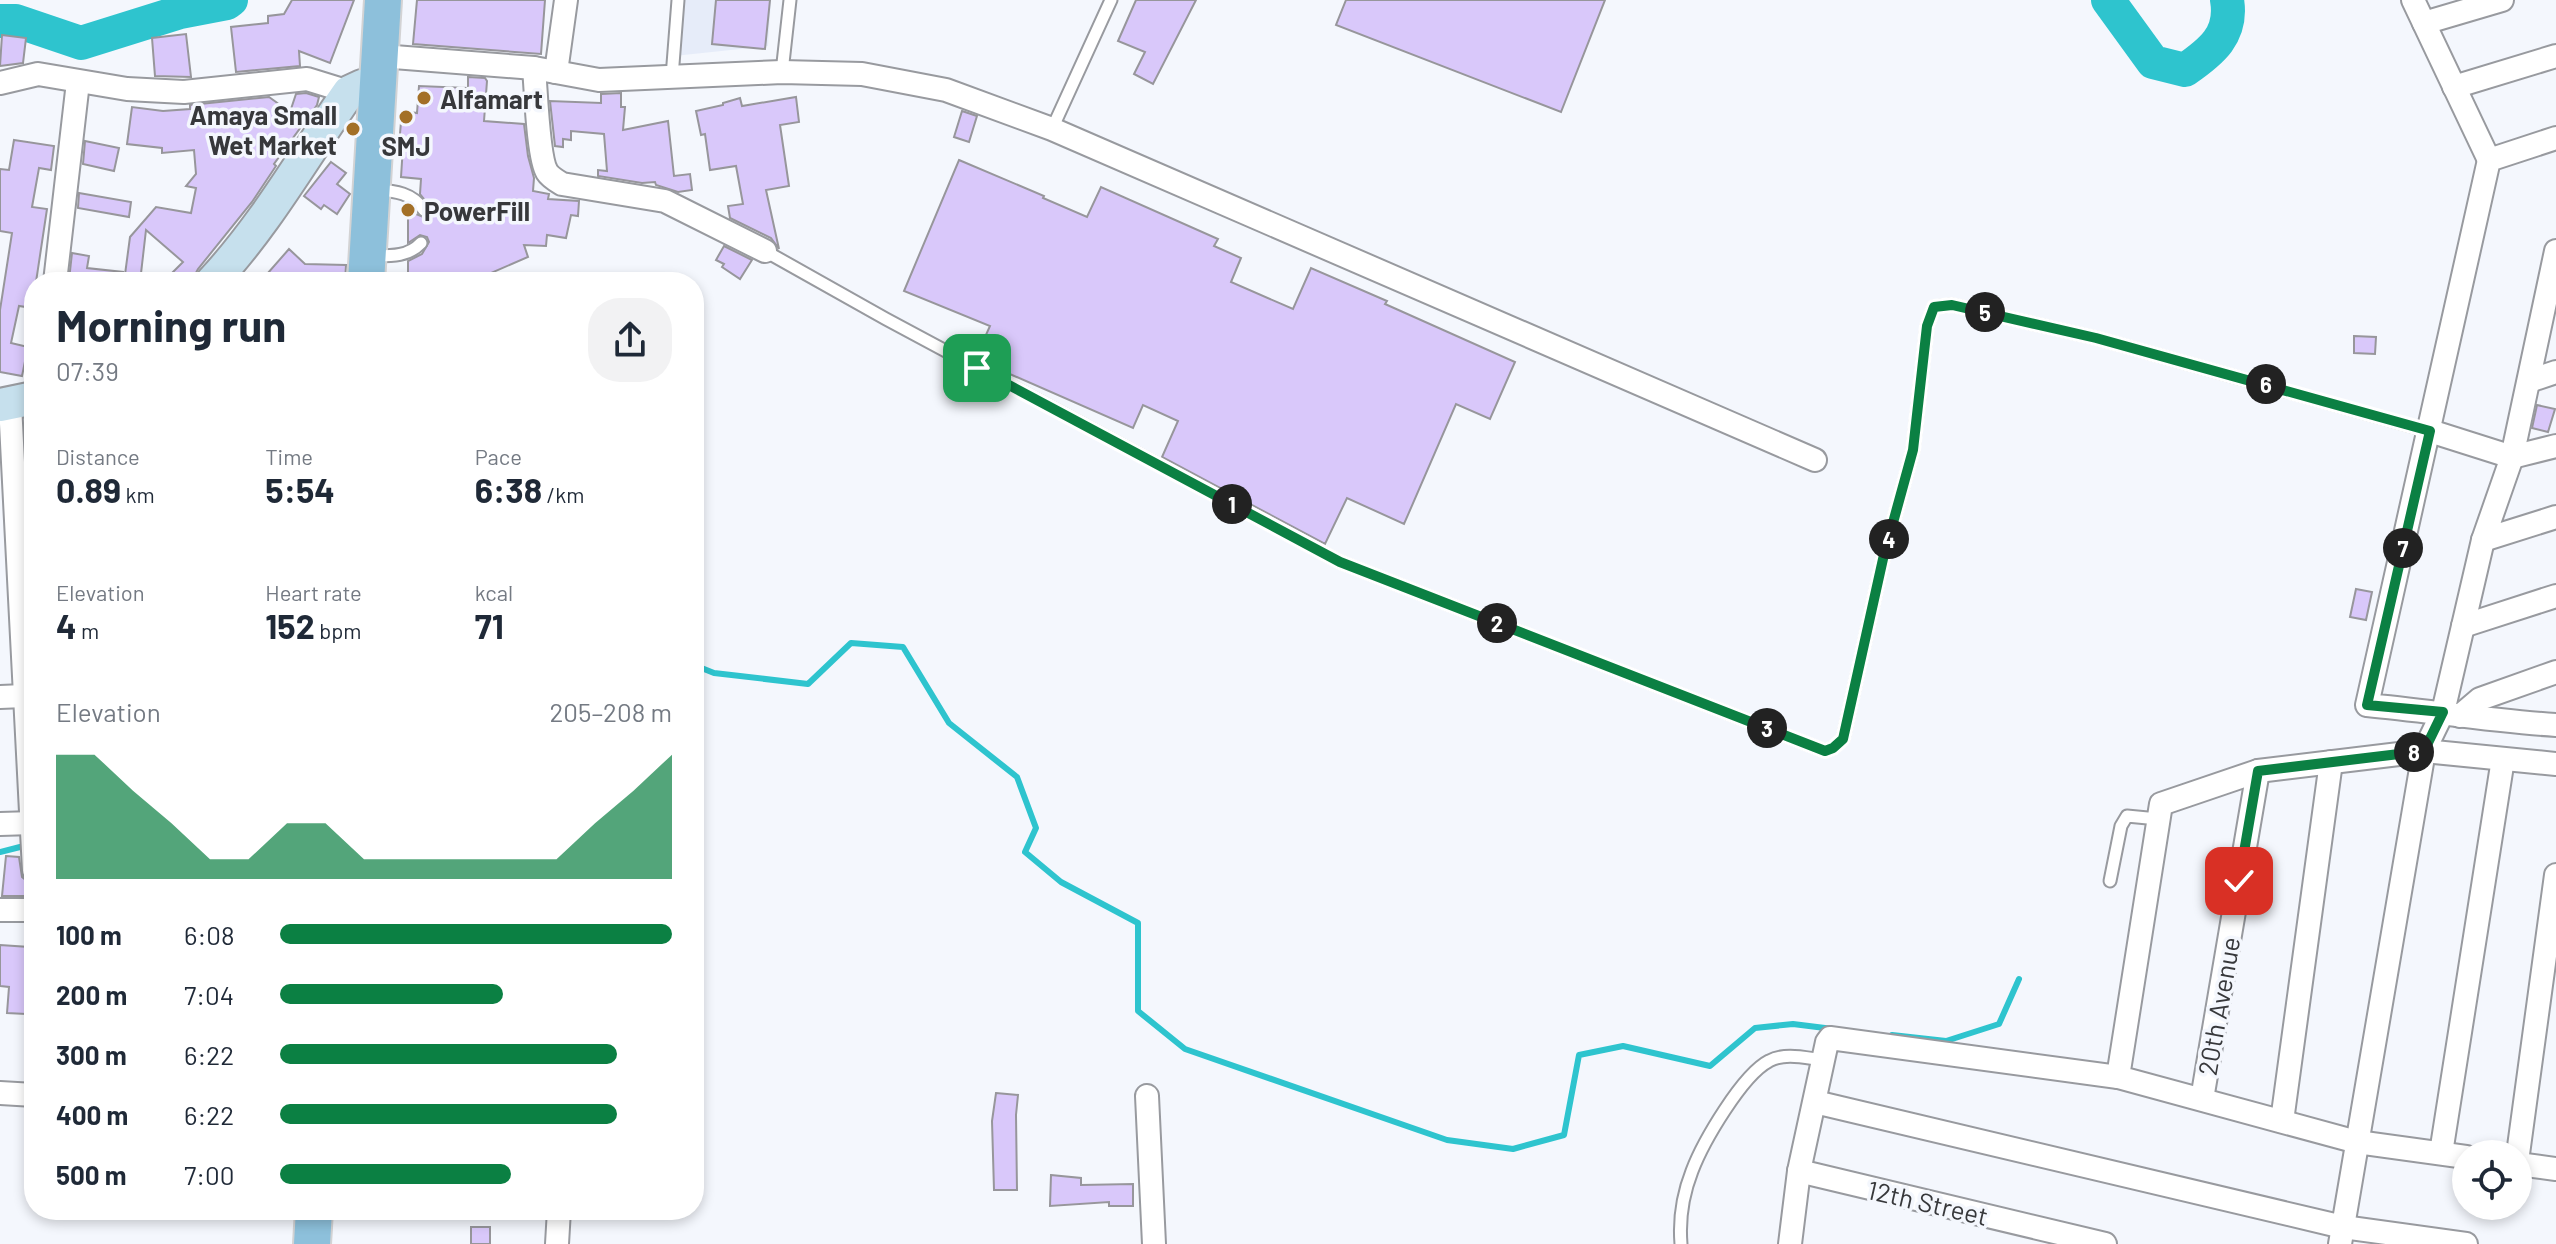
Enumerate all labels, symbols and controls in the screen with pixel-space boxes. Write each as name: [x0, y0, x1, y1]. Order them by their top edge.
place label: Alfamart: [440, 83, 543, 114]
marker: Alfamart: [415, 89, 433, 107]
place label: Amaya Small Wet Market: [190, 99, 337, 160]
marker: SMJ: [397, 108, 415, 126]
marker: Amaya Small Wet Market: [344, 120, 362, 138]
place label: SMJ: [381, 130, 431, 161]
place label: PowerFill: [424, 195, 530, 226]
marker: PowerFill: [399, 201, 417, 219]
pin: 5: [1965, 292, 2005, 332]
text: Morning run: [56, 298, 286, 351]
button: share: [588, 298, 672, 382]
text: 5: [1979, 299, 1991, 325]
pin: [943, 334, 1011, 402]
icon: arrive: [955, 346, 999, 390]
text: 07:39: [56, 355, 119, 386]
pin: 6: [2246, 364, 2286, 404]
text: 6: [2260, 371, 2272, 397]
text: Distance: [56, 443, 140, 469]
text: Time: [265, 443, 313, 469]
text: Pace: [475, 443, 522, 469]
text: 0.89: [56, 469, 121, 510]
text: 5:54: [265, 469, 335, 510]
text: 6:38: [475, 469, 542, 510]
text: km: [121, 481, 155, 507]
text: /km: [542, 481, 584, 507]
pin: 1: [1212, 484, 1252, 524]
text: 1: [1228, 491, 1236, 517]
pin: 4: [1869, 519, 1909, 559]
text: 4: [1882, 526, 1896, 552]
pin: 7: [2383, 528, 2423, 568]
text: 7: [2398, 535, 2408, 561]
text: Elevation: [56, 579, 145, 605]
text: Heart rate: [265, 579, 362, 605]
text: kcal: [475, 579, 513, 605]
pin: 2: [1477, 603, 1517, 643]
text: 4: [56, 605, 77, 646]
text: 152: [265, 605, 315, 646]
text: 71: [475, 605, 504, 646]
text: 2: [1491, 610, 1503, 636]
text: m: [77, 617, 99, 643]
text: bpm: [315, 617, 362, 643]
text: Elevation: [56, 696, 161, 727]
text: 205–208 m: [549, 696, 672, 727]
pin: 3: [1747, 708, 1787, 748]
text: 3: [1761, 715, 1773, 741]
pin: 8: [2394, 732, 2434, 772]
text: 8: [2408, 739, 2420, 765]
pin: [2205, 847, 2273, 915]
icon: check: [2217, 859, 2261, 903]
text: 100 m: [56, 919, 122, 950]
text: 6:08: [184, 919, 234, 950]
street label: 20th Avenue: [2191, 934, 2245, 1078]
text: 200 m: [56, 979, 127, 1010]
text: 7:04: [184, 979, 234, 1010]
text: 300 m: [56, 1039, 127, 1070]
text: 6:22: [184, 1039, 234, 1070]
text: 400 m: [56, 1099, 128, 1130]
text: 6:22: [184, 1099, 234, 1130]
map controls: [2452, 1140, 2532, 1220]
button: locate: [2452, 1140, 2532, 1220]
text: 500 m: [56, 1159, 127, 1190]
text: 7:00: [184, 1159, 235, 1190]
street label: 12th Street: [1865, 1173, 1991, 1231]

